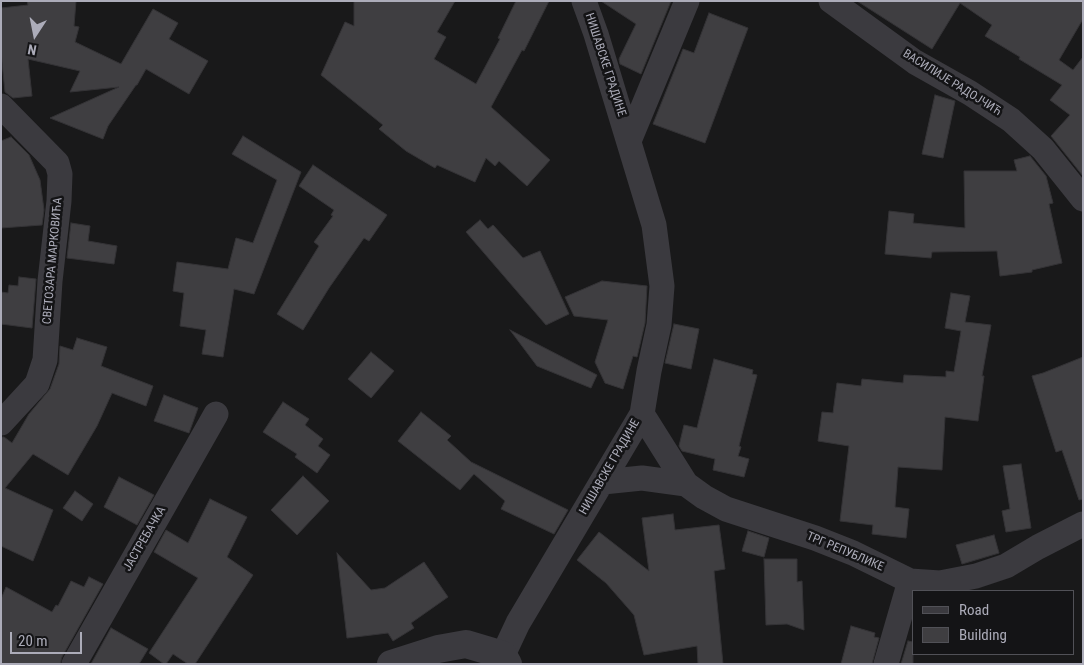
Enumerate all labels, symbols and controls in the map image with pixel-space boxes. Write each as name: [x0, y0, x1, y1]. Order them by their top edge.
north arrow: [10, 10, 60, 60]
street label: НИШАВСКЕ ГРАДИНЕ: [581, 11, 629, 119]
text: N: [26, 41, 38, 58]
street label: ВАСИЛИЈЕ РАДОЈЧИЋ: [900, 47, 1004, 119]
street label: СВЕТОЗАРА МАРКОВИЋА: [40, 197, 66, 325]
street label: НИШАВСКЕ ГРАДИНЕ: [577, 417, 643, 517]
street label: ЈАСТРЕБАЧКА: [121, 504, 169, 574]
street label: ТРГ РЕПУБЛИКЕ: [804, 529, 886, 575]
legend: [912, 590, 1074, 655]
text: Road: [959, 601, 989, 619]
scale bar: [12, 622, 85, 654]
text: Building: [959, 626, 1007, 644]
text: 20 m: [18, 632, 48, 650]

